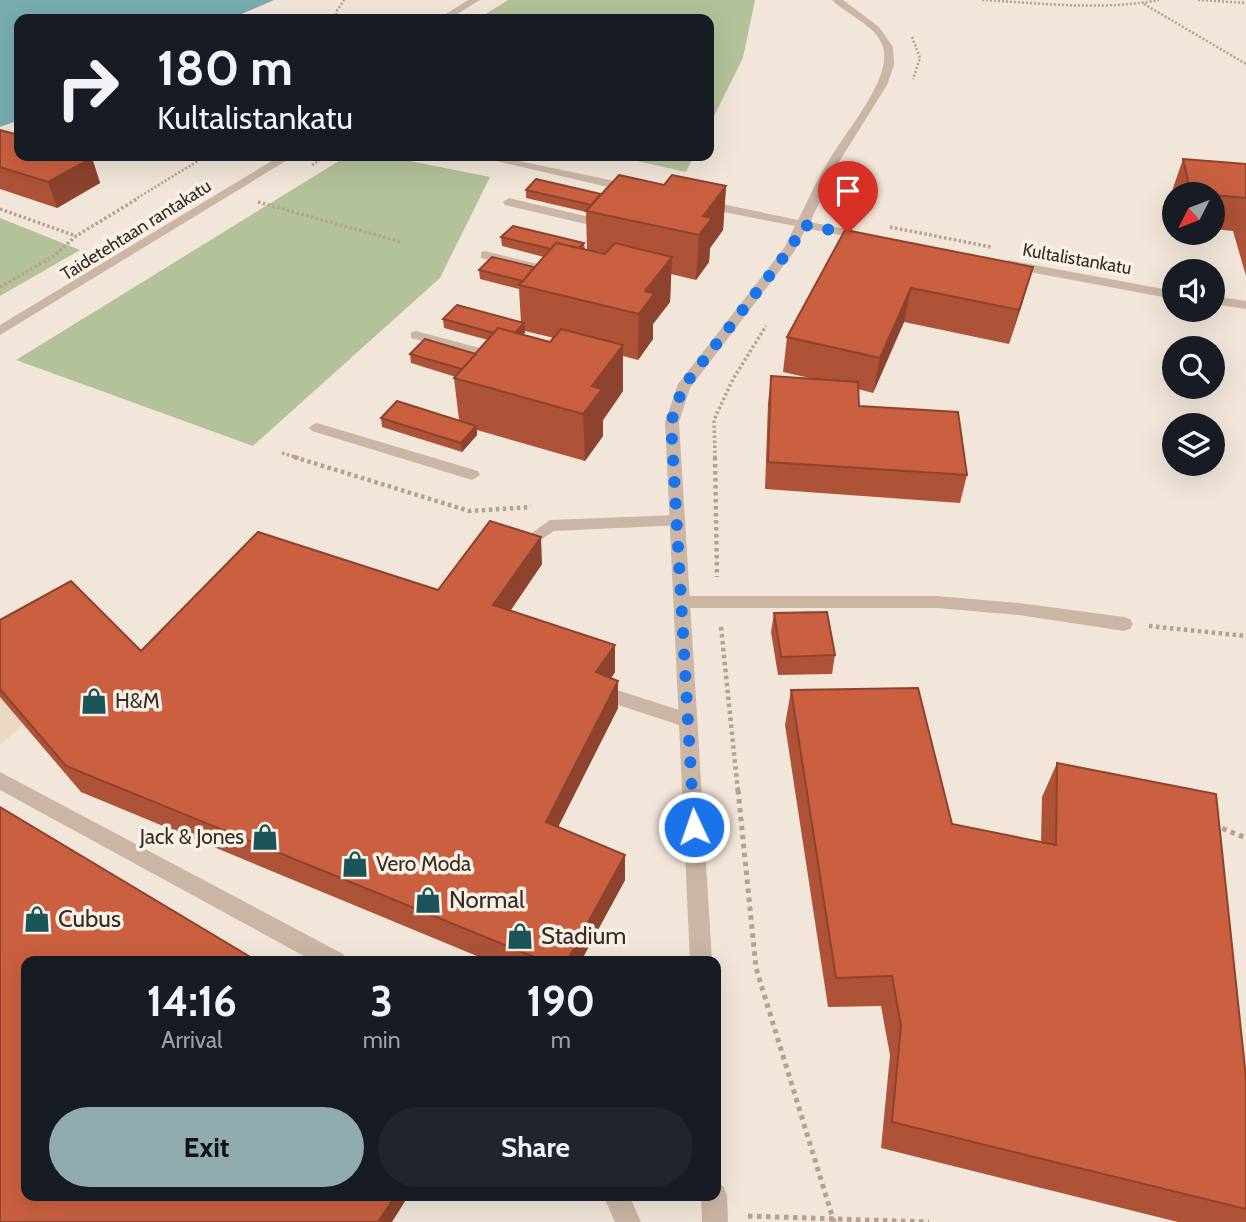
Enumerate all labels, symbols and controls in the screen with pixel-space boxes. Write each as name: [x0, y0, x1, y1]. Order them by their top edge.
text: 180 m: [157, 38, 293, 97]
icon: right: [42, 42, 133, 133]
text: Kultalistankatu: [157, 98, 353, 137]
pin: [818, 161, 878, 233]
icon: arrive: [829, 172, 867, 210]
street label: Taidetehtaan rantakatu: [57, 175, 215, 285]
north arrow: [1162, 182, 1225, 245]
map controls: [1162, 182, 1225, 476]
street label: Kultalistankatu: [1021, 239, 1133, 279]
button: sound: [1162, 259, 1225, 322]
button: search: [1162, 336, 1225, 399]
button: layers: [1162, 413, 1225, 476]
shop icon: H&M: [79, 686, 109, 716]
place label: H&M: [115, 688, 160, 713]
position arrow: [657, 790, 731, 864]
shop icon: Jack & Jones: [250, 822, 280, 852]
place label: Jack & Jones: [139, 824, 244, 849]
shop icon: Vero Moda: [340, 849, 370, 879]
place label: Vero Moda: [376, 851, 471, 876]
shop icon: Normal: [413, 885, 443, 915]
place label: Normal: [449, 885, 525, 914]
shop icon: Cubus: [22, 904, 52, 934]
place label: Cubus: [58, 904, 121, 933]
shop icon: Stadium: [505, 921, 535, 951]
place label: Stadium: [541, 921, 626, 950]
text: 14:16: [147, 975, 237, 1027]
text: 3: [370, 975, 393, 1027]
text: 190: [526, 975, 595, 1027]
text: Arrival: [161, 1026, 222, 1054]
text: min: [363, 1026, 401, 1054]
text: m: [551, 1026, 571, 1054]
button: Exit: [49, 1107, 364, 1187]
button: Share: [378, 1107, 693, 1187]

